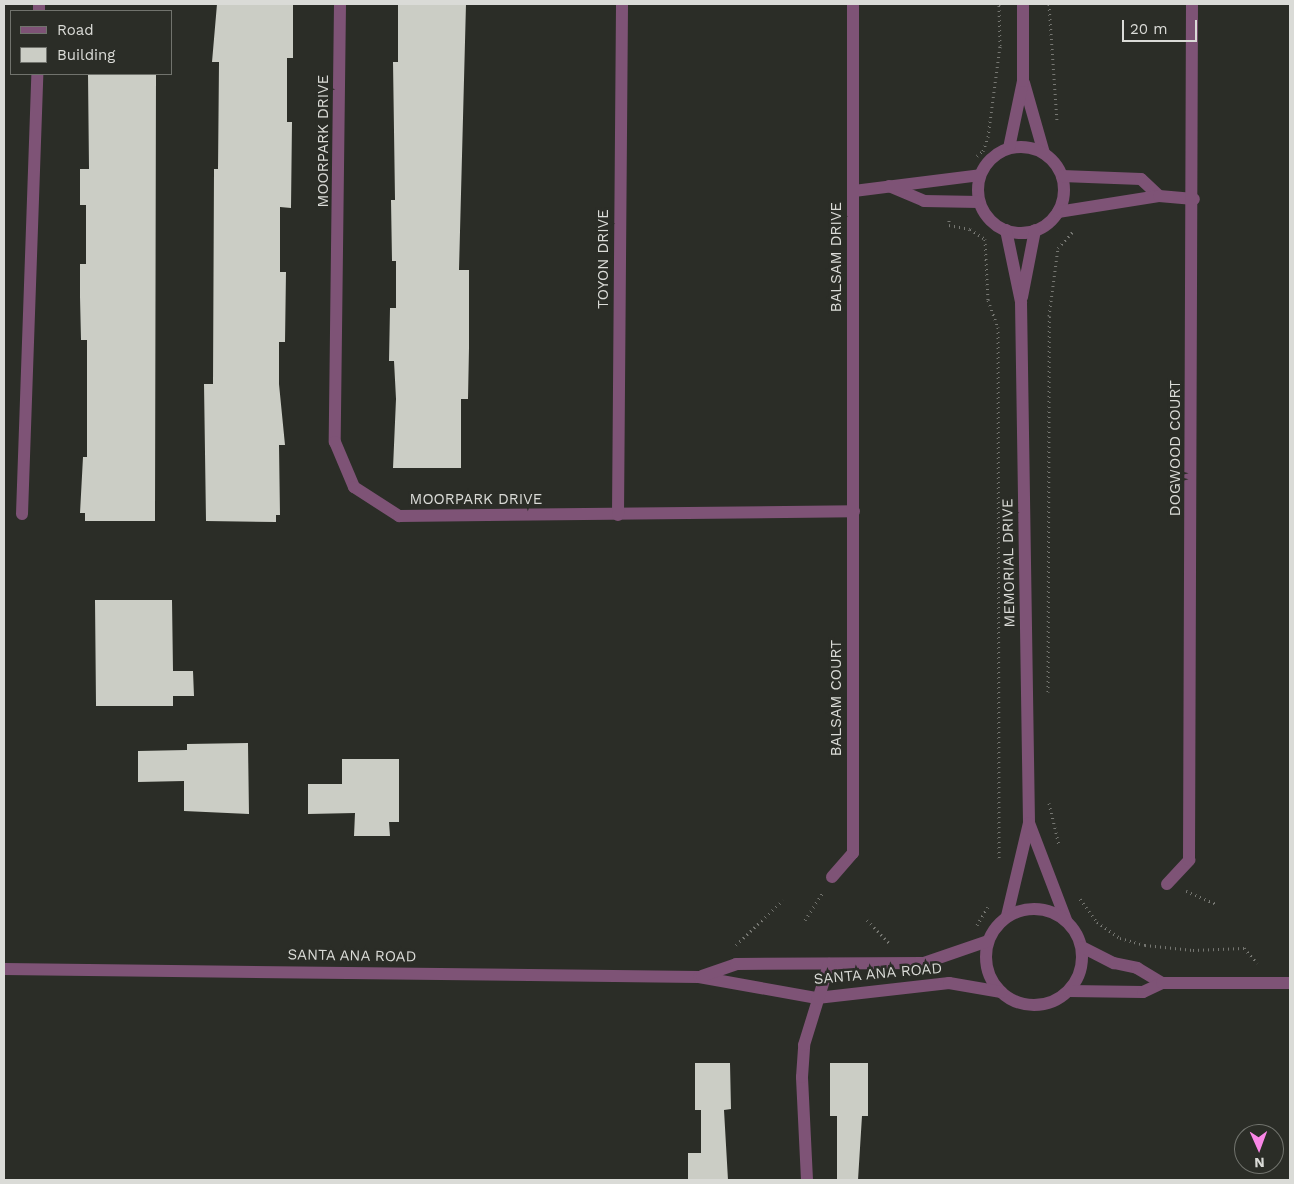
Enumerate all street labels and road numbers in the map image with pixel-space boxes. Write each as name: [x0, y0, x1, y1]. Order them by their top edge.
street label: MOORPARK DRIVE: [315, 74, 333, 208]
street label: BALSAM DRIVE: [828, 202, 846, 312]
street label: TOYON DRIVE: [595, 209, 613, 309]
street label: DOGWOOD COURT: [1167, 380, 1185, 516]
street label: MOORPARK DRIVE: [409, 491, 543, 509]
street label: MEMORIAL DRIVE: [999, 498, 1019, 628]
street label: BALSAM COURT: [828, 640, 846, 756]
street label: SANTA ANA ROAD: [287, 946, 417, 966]
street label: SANTA ANA ROAD: [812, 959, 944, 989]

